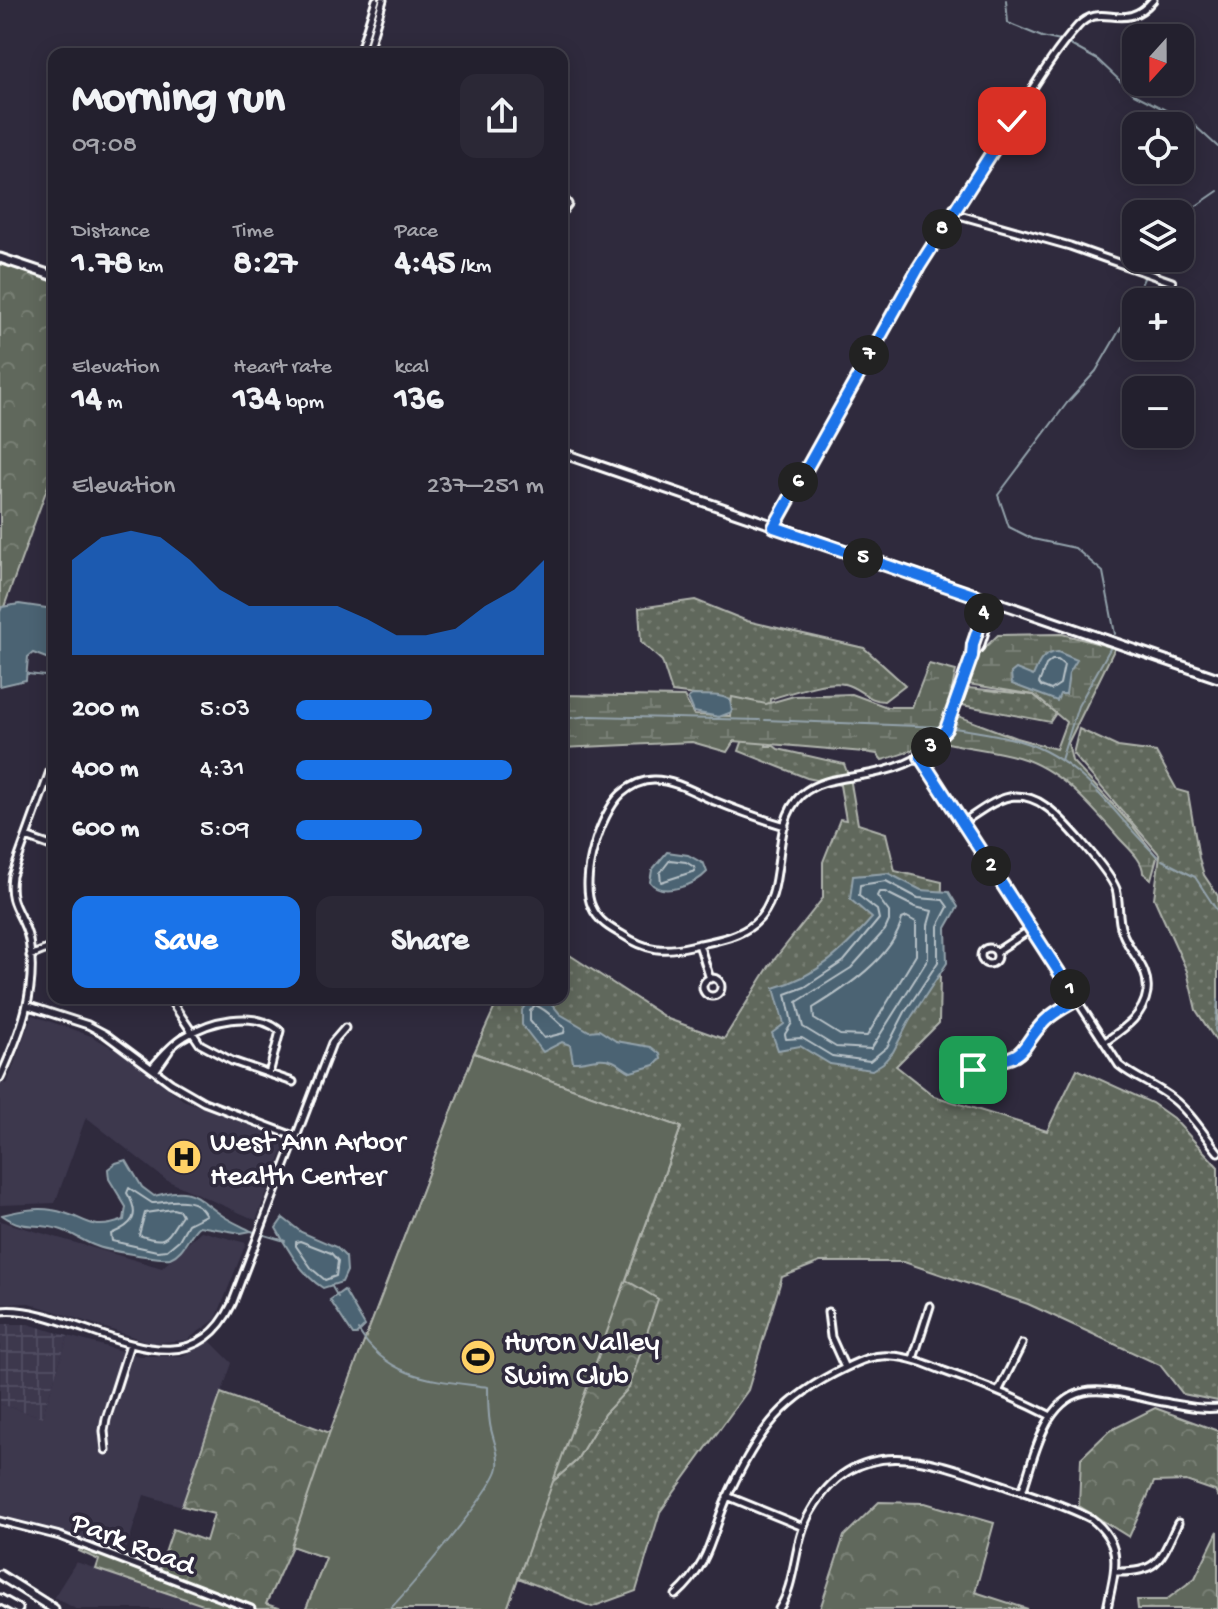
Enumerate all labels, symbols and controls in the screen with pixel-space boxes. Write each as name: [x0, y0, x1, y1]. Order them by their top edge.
north arrow: [1122, 24, 1194, 96]
map controls: [1122, 24, 1194, 448]
button: share: [460, 74, 544, 158]
text: Morning run: [72, 75, 285, 127]
pin: [978, 87, 1046, 155]
icon: check: [990, 99, 1034, 143]
button: locate: [1122, 112, 1194, 184]
text: 09:08: [72, 131, 137, 162]
button: layers: [1122, 200, 1194, 272]
pin: 8: [922, 209, 962, 249]
text: 8: [936, 216, 948, 242]
text: Distance: [72, 219, 150, 245]
text: Time: [233, 219, 274, 245]
text: Pace: [395, 219, 438, 245]
text: 1.78: [72, 245, 133, 285]
text: 8:27: [233, 245, 297, 285]
text: 4:45: [395, 245, 455, 285]
text: km: [133, 254, 163, 280]
text: /km: [455, 254, 491, 280]
button: +: [1122, 288, 1194, 360]
pin: 7: [849, 335, 889, 375]
text: 7: [863, 342, 875, 368]
text: Elevation: [72, 355, 159, 381]
text: Heart rate: [233, 355, 332, 381]
text: kcal: [395, 355, 429, 381]
button: −: [1122, 376, 1194, 448]
text: 14: [72, 381, 102, 421]
text: 134: [233, 381, 281, 421]
text: 136: [395, 381, 443, 421]
text: m: [102, 390, 123, 416]
text: bpm: [281, 390, 324, 416]
pin: 6: [778, 462, 818, 502]
text: 6: [792, 469, 804, 495]
text: Elevation: [72, 472, 175, 503]
text: 237–251 m: [427, 472, 544, 503]
pin: 5: [843, 538, 883, 578]
text: 5: [857, 545, 869, 571]
pin: 4: [964, 593, 1004, 633]
text: 4: [979, 600, 989, 626]
text: 200 m: [72, 695, 139, 726]
text: 5:03: [200, 695, 250, 726]
pin: 3: [911, 727, 951, 767]
text: 3: [925, 734, 937, 760]
text: 400 m: [72, 755, 138, 786]
text: 4:31: [200, 755, 244, 786]
text: 600 m: [72, 815, 139, 846]
text: 5:09: [200, 815, 250, 846]
pin: 2: [971, 846, 1011, 886]
text: 2: [986, 853, 996, 879]
button: Save: [72, 896, 300, 988]
button: Share: [316, 896, 544, 988]
pin: 1: [1050, 969, 1090, 1009]
text: 1: [1066, 976, 1074, 1002]
pin: [939, 1036, 1007, 1104]
icon: arrive: [951, 1048, 995, 1092]
place label: West Ann Arbor Health Center: [210, 1127, 407, 1196]
hospital icon: West Ann Arbor Health Center: [165, 1138, 203, 1176]
place label: Huron Valley Swim Club: [504, 1327, 660, 1396]
sports icon: Huron Valley Swim Club: [459, 1338, 497, 1376]
street label: Park Road: [65, 1506, 202, 1587]

